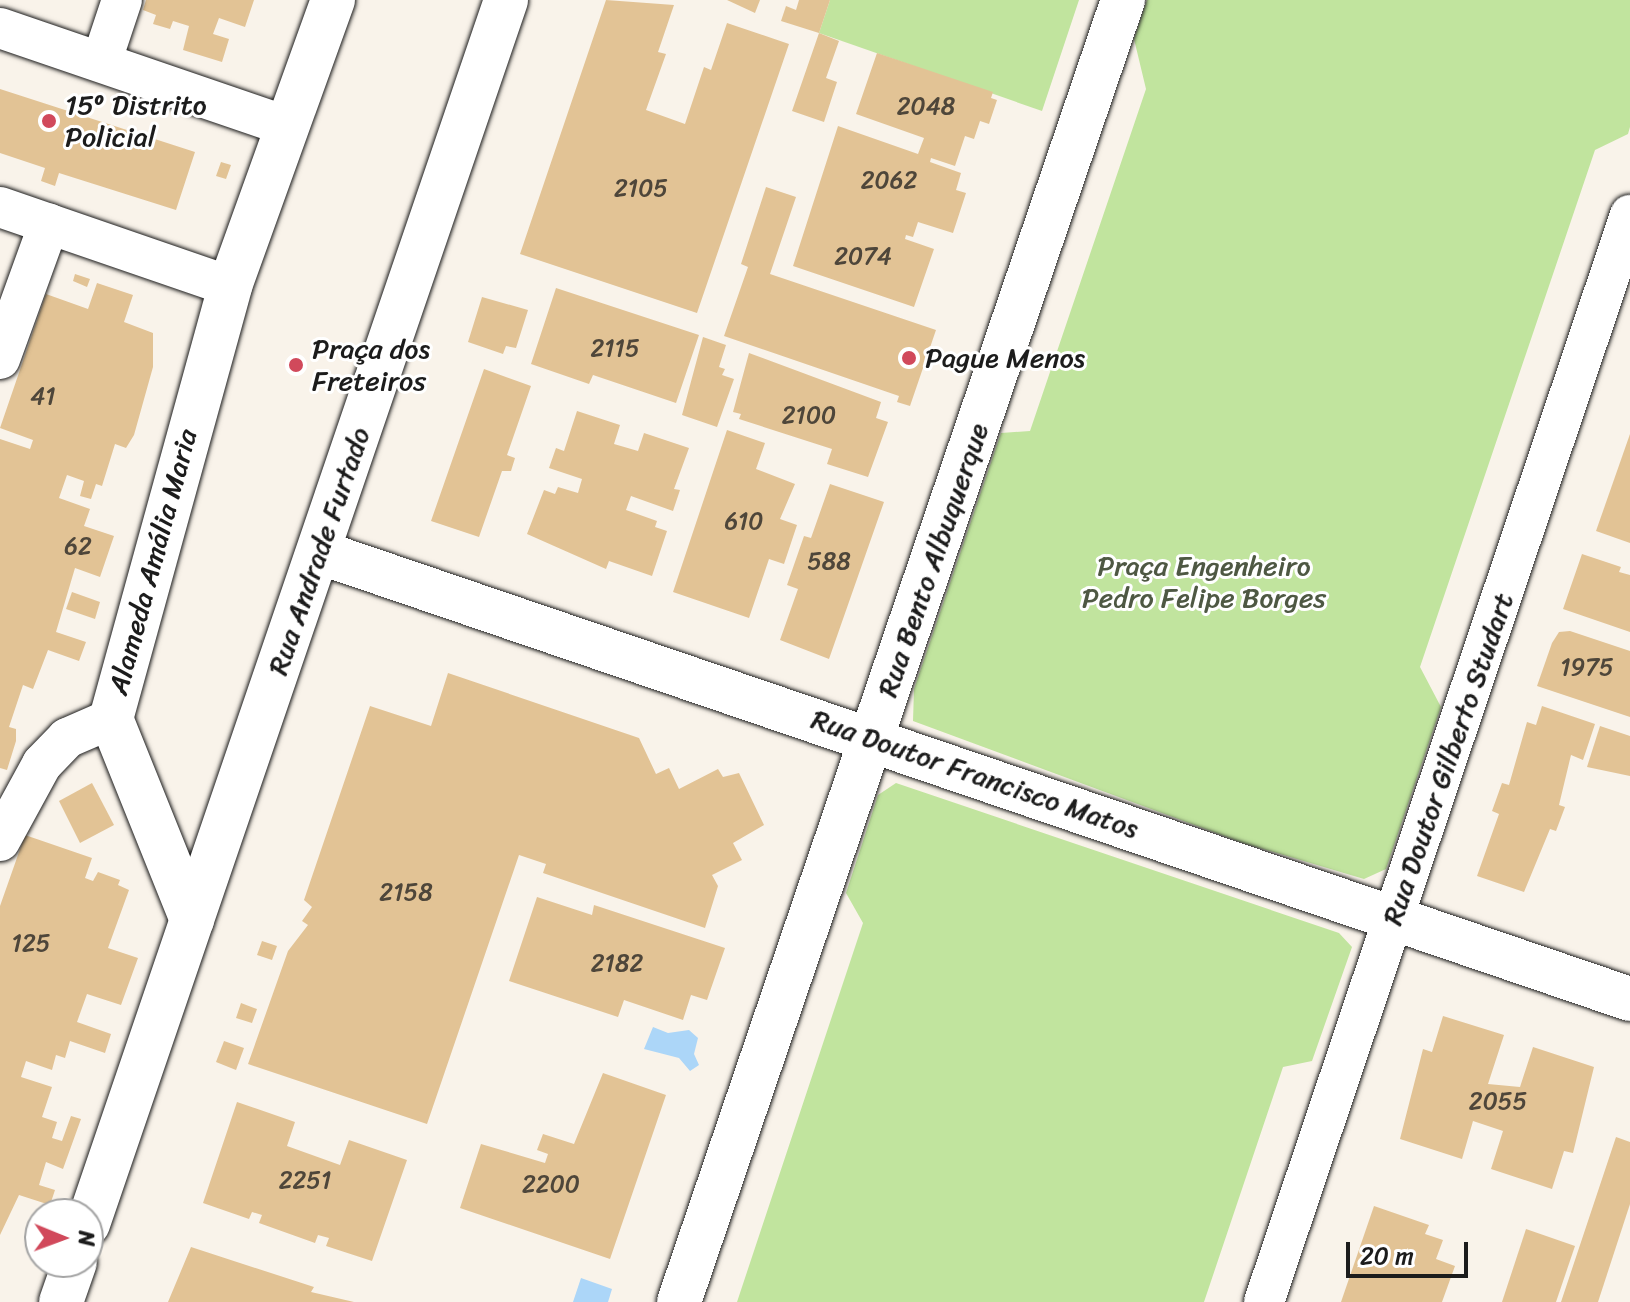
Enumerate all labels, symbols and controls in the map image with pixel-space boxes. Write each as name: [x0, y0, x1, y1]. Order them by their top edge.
place label: 15º Distrito Policial: [65, 88, 207, 154]
house number: 2048: [897, 93, 955, 121]
marker: 15º Distrito Policial: [40, 112, 58, 130]
house number: 2062: [861, 167, 917, 195]
house number: 2105: [614, 175, 668, 203]
house number: 2074: [834, 243, 892, 271]
place label: Praça dos Freteiros: [312, 332, 432, 398]
house number: 2115: [590, 335, 640, 363]
place label: Pague Menos: [925, 341, 1085, 375]
marker: Pague Menos: [900, 349, 918, 367]
marker: Praça dos Freteiros: [287, 356, 305, 374]
house number: 41: [30, 383, 56, 411]
house number: 2100: [782, 402, 836, 430]
street label: Rua Bento Albuquerque: [870, 419, 996, 701]
street label: Rua Andrade Furtado: [261, 423, 377, 679]
street label: Alameda Amália Maria: [101, 426, 205, 698]
house number: 610: [724, 508, 764, 536]
house number: 62: [64, 533, 92, 561]
house number: 588: [807, 548, 851, 576]
park label: Praça Engenheiro Pedro Felipe Borges: [1082, 549, 1326, 615]
street label: Rua Doutor Gilberto Studart: [1375, 589, 1521, 929]
house number: 1975: [1560, 654, 1614, 682]
street label: Rua Doutor Francisco Matos: [806, 702, 1144, 846]
house number: 2158: [379, 879, 433, 907]
house number: 125: [12, 930, 50, 958]
house number: 2182: [591, 950, 643, 978]
house number: 2055: [1469, 1088, 1527, 1116]
house number: 2251: [279, 1167, 331, 1195]
house number: 2200: [522, 1171, 580, 1199]
north arrow: [24, 1198, 104, 1278]
scale bar: [1350, 1226, 1472, 1276]
text: N: [67, 1230, 106, 1246]
text: 20 m: [1360, 1235, 1414, 1277]

